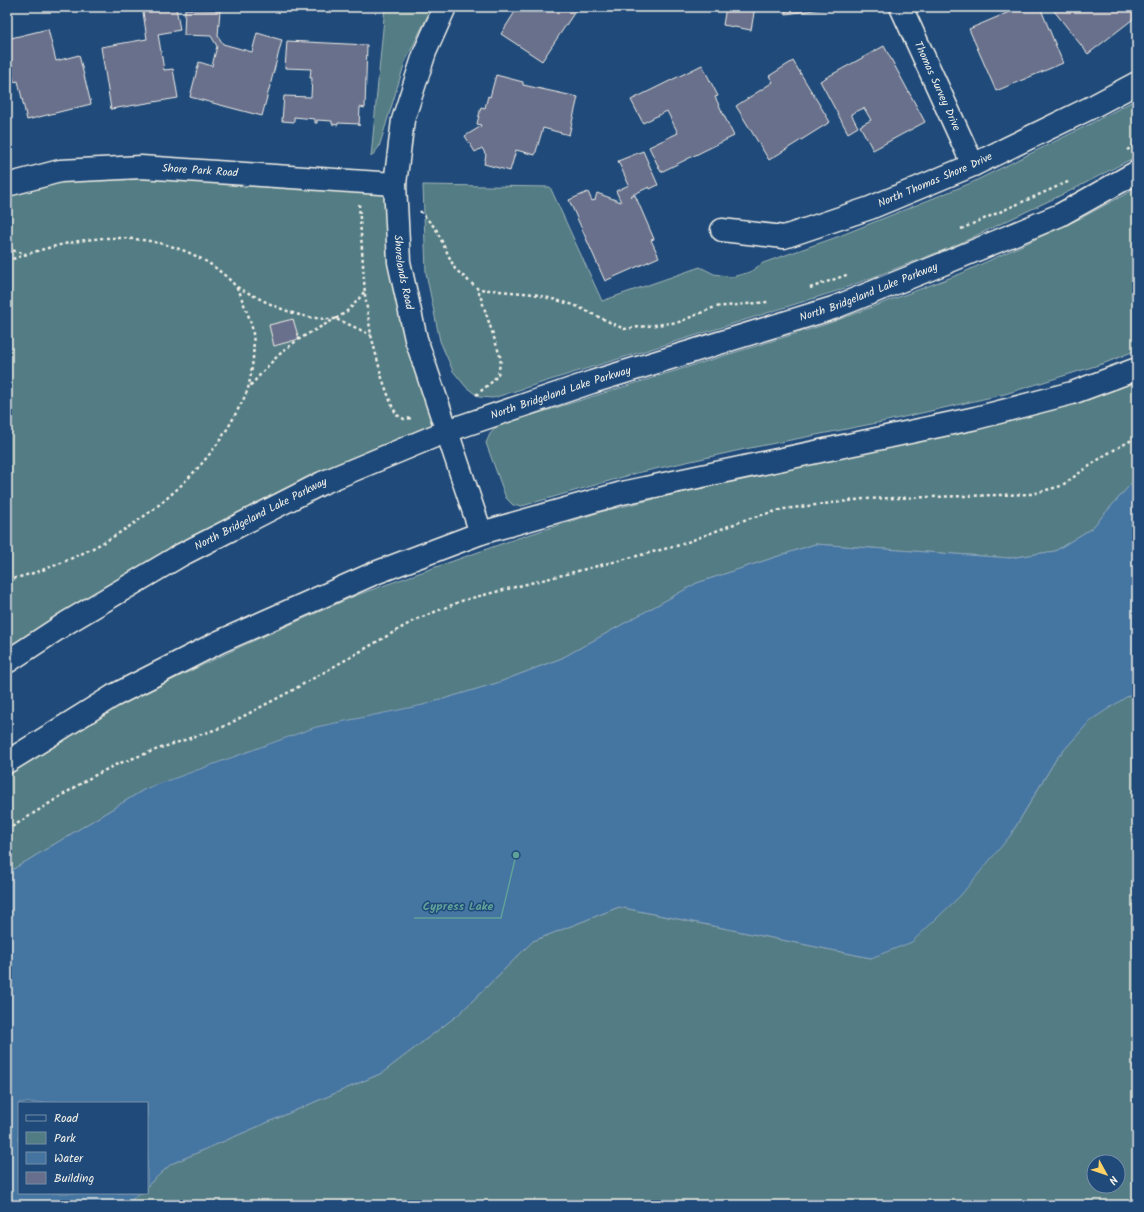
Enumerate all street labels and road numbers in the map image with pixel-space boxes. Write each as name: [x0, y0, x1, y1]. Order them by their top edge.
street label: Thomas Survey Drive: [909, 38, 965, 134]
street label: North Thomas Shore Drive: [875, 148, 996, 213]
street label: Shore Park Road: [161, 159, 239, 183]
street label: Shorelands Road: [389, 234, 418, 312]
street label: North Bridgeland Lake Parkway: [797, 258, 941, 327]
street label: North Bridgeland Lake Parkway: [488, 361, 634, 425]
street label: North Bridgeland Lake Parkway: [191, 473, 331, 556]

